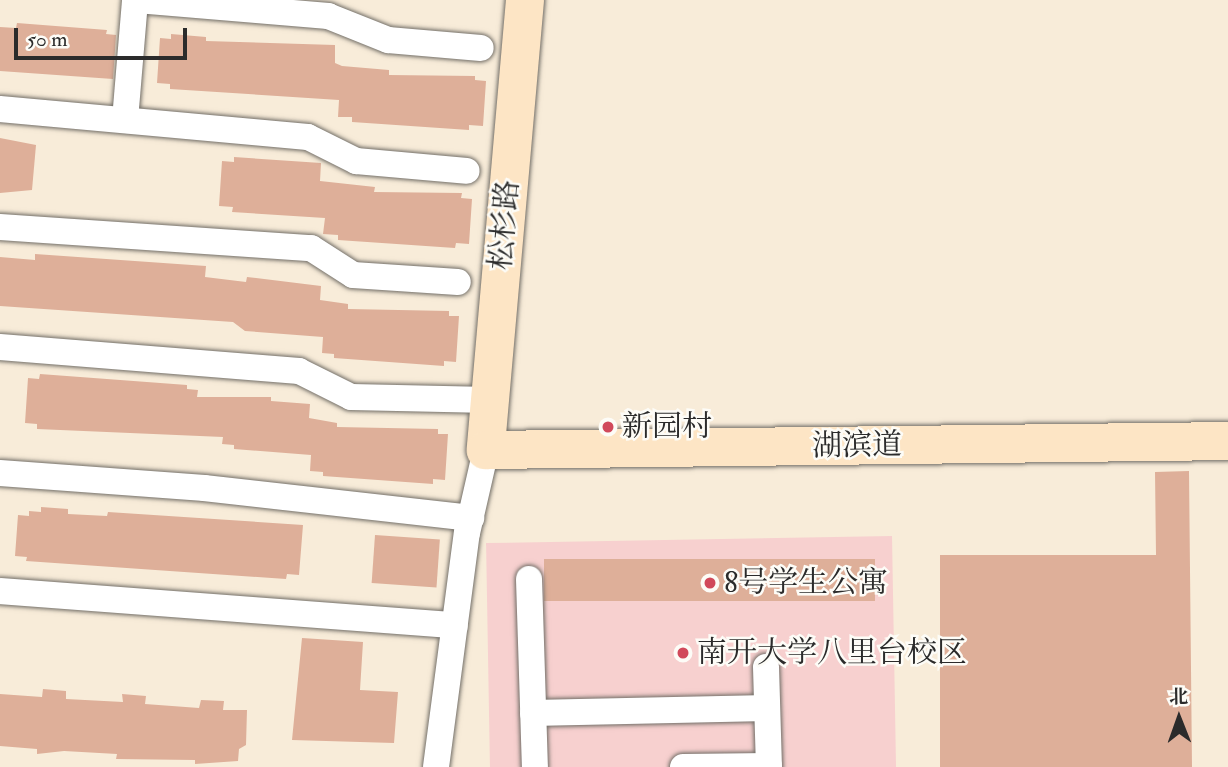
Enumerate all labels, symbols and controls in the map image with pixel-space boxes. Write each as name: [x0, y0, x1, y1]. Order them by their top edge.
scale bar: [18, 14, 191, 58]
text: 50 m: [27, 26, 68, 53]
street label: 松杉路: [483, 179, 527, 271]
place label: 新园村: [622, 409, 712, 445]
marker: 新园村: [600, 419, 616, 435]
street label: 湖滨道: [812, 427, 902, 465]
place label: 8号学生公寓: [724, 565, 888, 601]
marker: 8号学生公寓: [702, 575, 718, 591]
place label: 南开大学八里台校区: [697, 635, 967, 671]
marker: 南开大学八里台校区: [675, 645, 691, 661]
north arrow: [1144, 683, 1214, 753]
text: 北: [1169, 685, 1188, 709]

